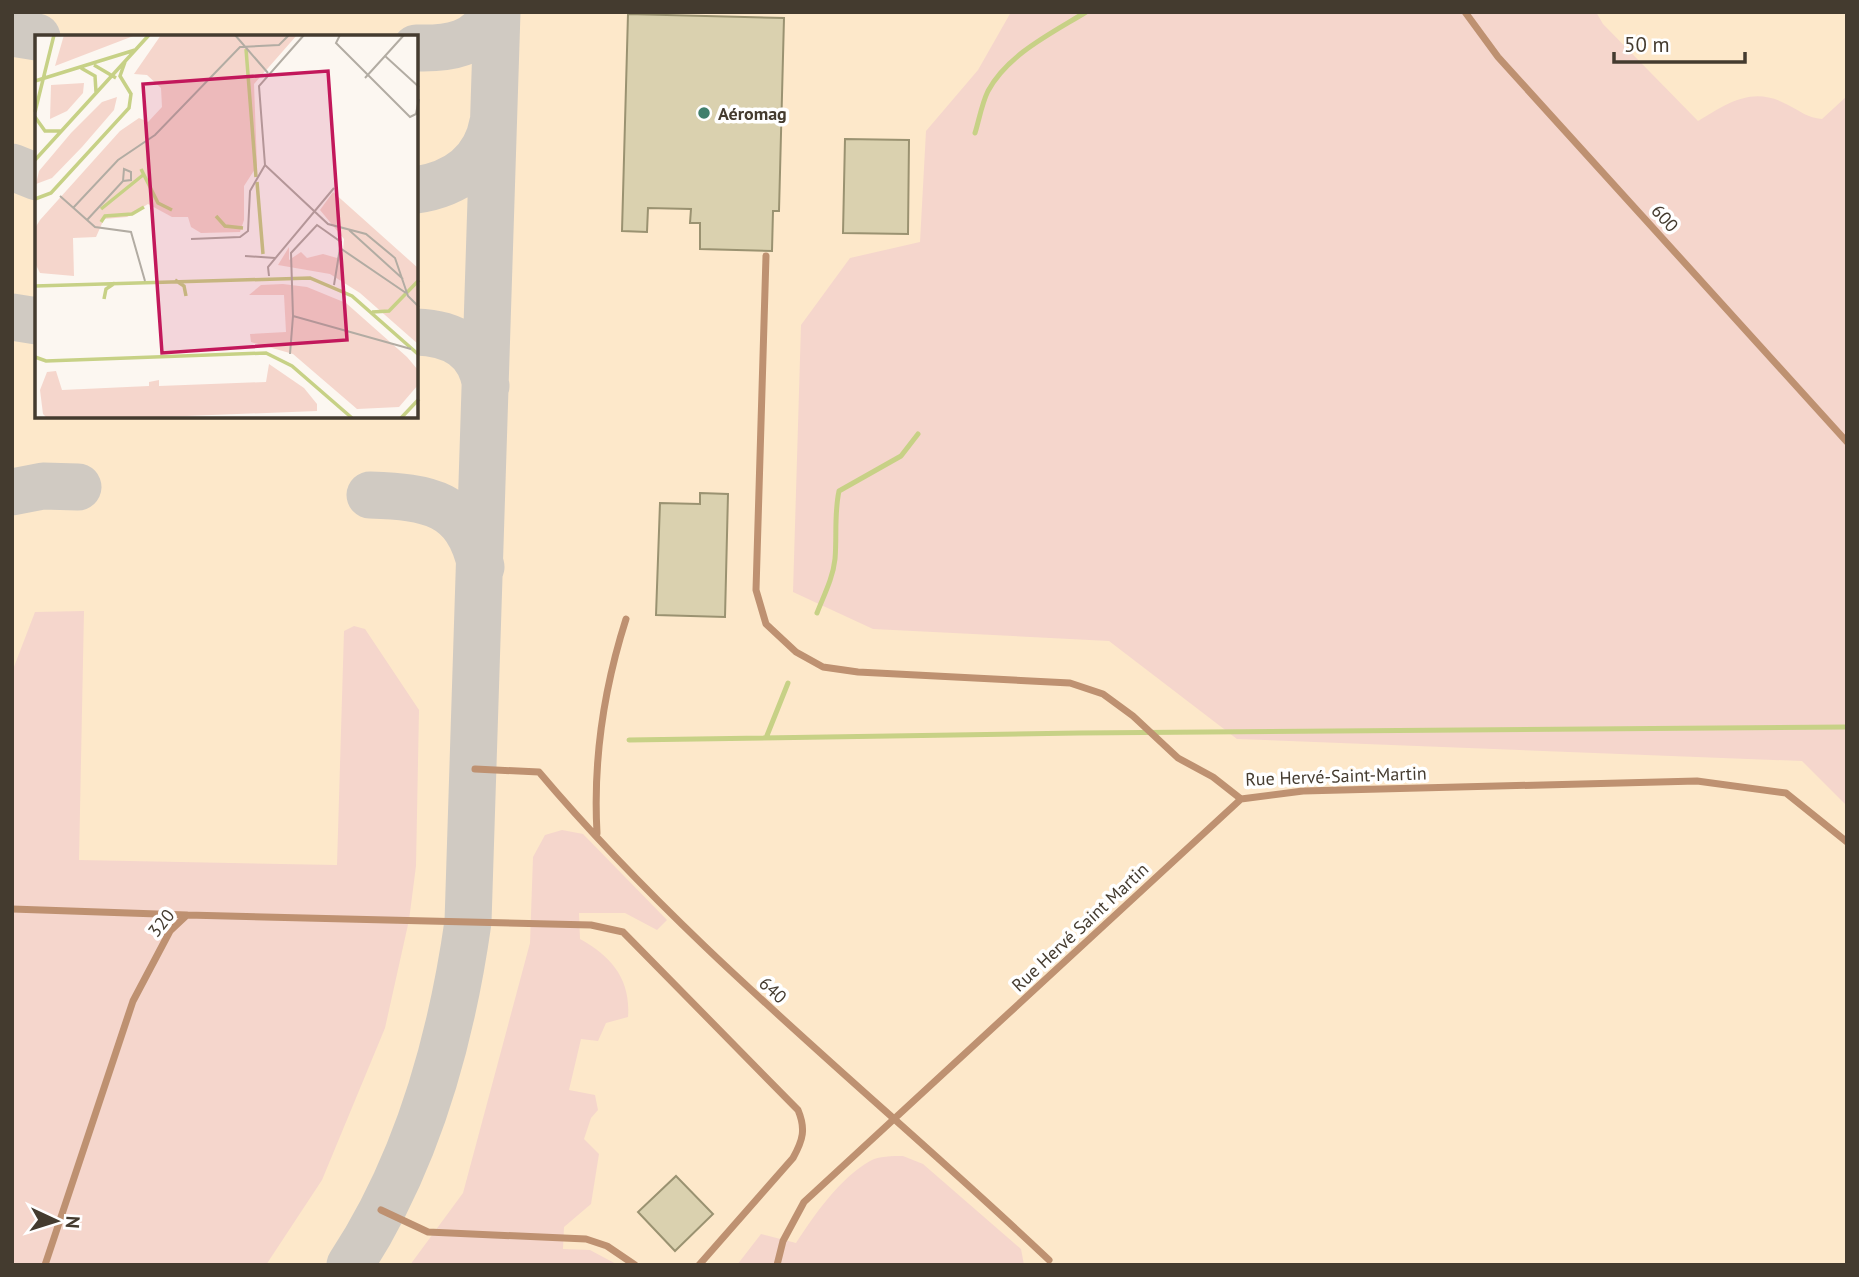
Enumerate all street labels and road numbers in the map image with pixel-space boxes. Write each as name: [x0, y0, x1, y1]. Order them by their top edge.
street label: 600: [1647, 199, 1684, 237]
street label: Rue Hervé-Saint-Martin: [1245, 761, 1427, 791]
street label: Rue Hervé Saint Martin: [1007, 858, 1153, 996]
street label: 320: [143, 904, 179, 942]
street label: 640: [754, 972, 792, 1009]

